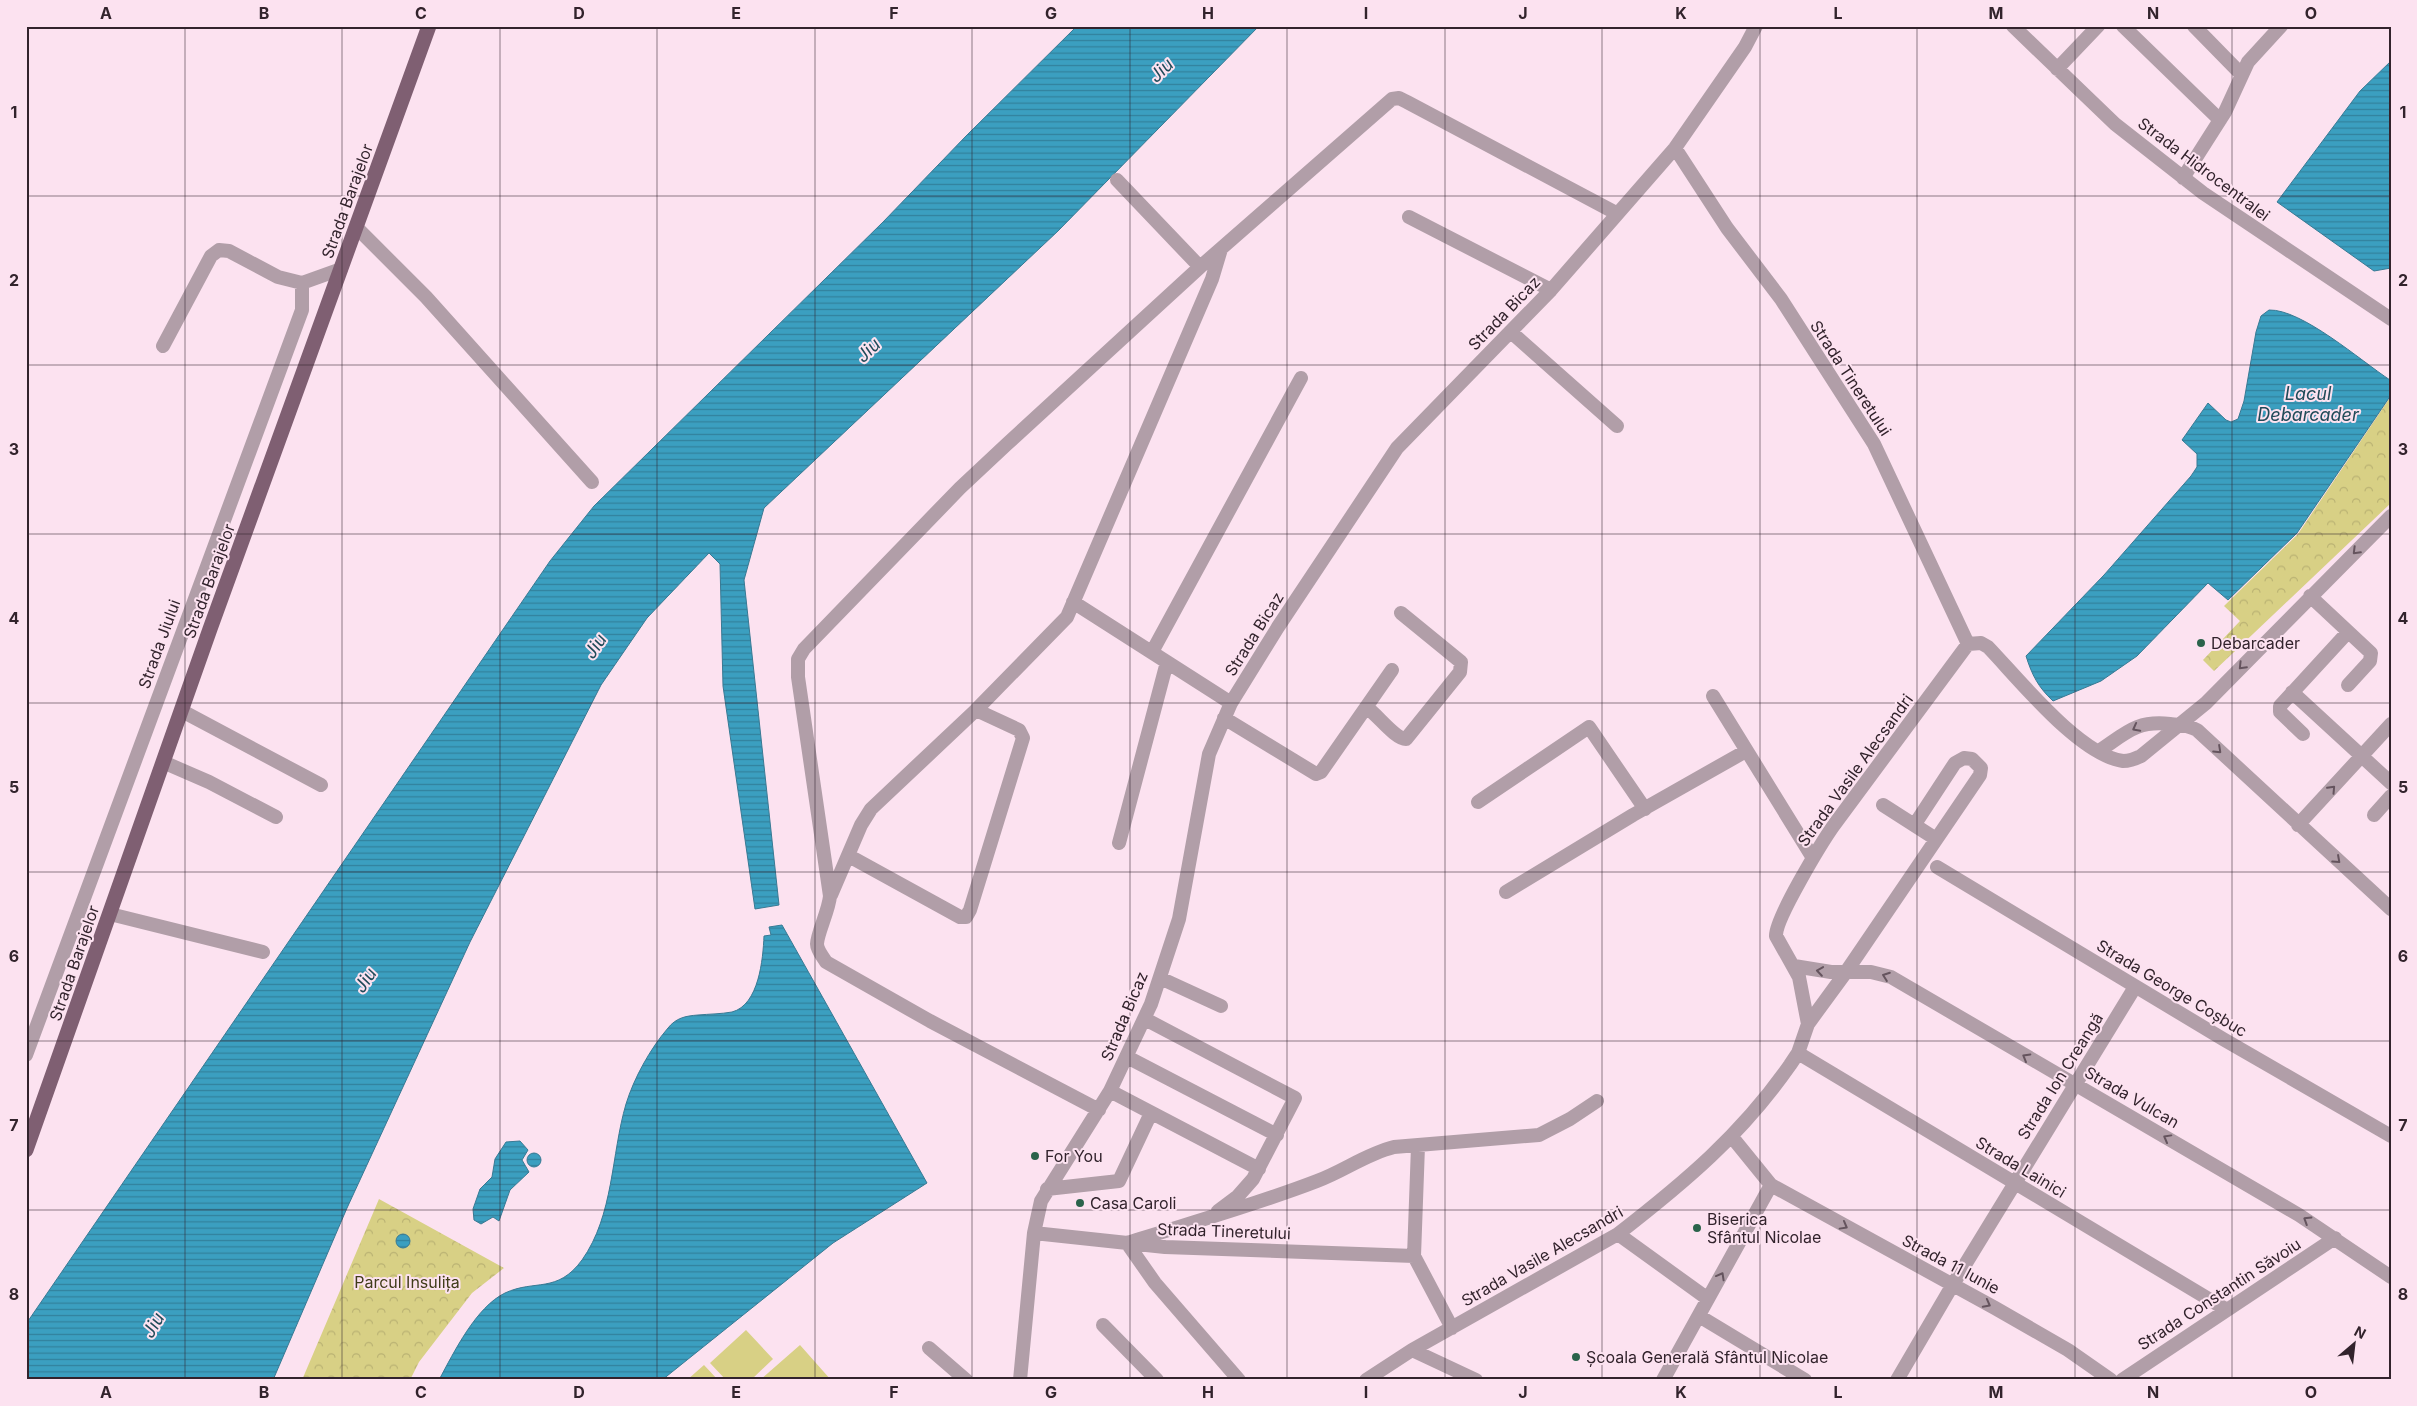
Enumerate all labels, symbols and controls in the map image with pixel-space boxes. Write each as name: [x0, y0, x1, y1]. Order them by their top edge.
text: A: [100, 3, 112, 23]
text: B: [259, 3, 269, 23]
text: C: [415, 3, 427, 23]
text: D: [573, 3, 585, 23]
text: E: [731, 3, 741, 23]
text: F: [889, 3, 899, 23]
text: G: [1045, 3, 1057, 23]
text: H: [1202, 3, 1214, 23]
text: I: [1364, 3, 1368, 23]
text: J: [1518, 3, 1528, 23]
text: K: [1675, 3, 1687, 23]
text: L: [1833, 3, 1843, 23]
text: M: [1989, 3, 2003, 23]
text: N: [2147, 3, 2159, 23]
text: O: [2305, 3, 2317, 23]
water label: Jiu: [1145, 53, 1178, 86]
text: 1: [11, 102, 17, 122]
text: 1: [2400, 102, 2406, 122]
street label: Strada Hidrocentralei: [2134, 113, 2274, 225]
street label: Strada Barajelor: [317, 141, 377, 261]
text: 2: [9, 270, 19, 290]
text: 2: [2398, 270, 2408, 290]
street label: Strada Bicaz: [1464, 272, 1544, 354]
street label: Strada Tineretului: [1806, 316, 1896, 440]
water label: Jiu: [852, 333, 885, 366]
water label: Lacul Debarcader: [2257, 383, 2360, 425]
text: 3: [9, 439, 19, 459]
text: 3: [2398, 439, 2408, 459]
street label: Strada Barajelor: [179, 521, 239, 641]
one-way arrow: [2353, 545, 2362, 554]
street label: Strada Bicaz: [1220, 588, 1288, 680]
street label: Strada Jiului: [134, 597, 184, 691]
text: 4: [9, 608, 20, 628]
text: 4: [2398, 608, 2409, 628]
water label: Jiu: [579, 629, 611, 662]
place label: Debarcader: [2211, 633, 2300, 653]
marker: Debarcader: [2195, 637, 2207, 649]
one-way arrow: [2239, 661, 2248, 670]
street label: Strada Vasile Alecsandri: [1793, 690, 1917, 850]
one-way arrow: [2132, 722, 2141, 732]
one-way arrow: [2212, 744, 2221, 753]
text: 5: [9, 777, 19, 797]
text: 5: [2398, 777, 2408, 797]
one-way arrow: [2326, 786, 2335, 795]
one-way arrow: [2332, 854, 2341, 863]
street label: Strada Barajelor: [45, 903, 103, 1023]
street label: Strada George Coșbuc: [2093, 935, 2251, 1041]
text: 6: [9, 946, 19, 966]
text: 6: [2398, 946, 2408, 966]
water label: Jiu: [349, 963, 381, 996]
one-way arrow: [1815, 966, 1824, 976]
street label: Strada Bicaz: [1096, 968, 1152, 1064]
one-way arrow: [1882, 972, 1890, 982]
street label: Strada Ion Creangă: [2013, 1009, 2107, 1143]
one-way arrow: [2023, 1053, 2032, 1063]
street label: Strada Vulcan: [2081, 1062, 2183, 1132]
text: 7: [9, 1115, 19, 1135]
text: 7: [2398, 1115, 2408, 1135]
street label: Strada Lainici: [1972, 1132, 2070, 1202]
one-way arrow: [2164, 1134, 2173, 1144]
place label: For You: [1045, 1146, 1103, 1166]
marker: For You: [1029, 1150, 1041, 1162]
place label: Casa Caroli: [1090, 1193, 1176, 1213]
marker: Casa Caroli: [1074, 1197, 1086, 1209]
street label: Strada Vasile Alecsandri: [1458, 1202, 1626, 1310]
place label: Biserica Sfântul Nicolae: [1707, 1209, 1821, 1247]
one-way arrow: [2304, 1217, 2313, 1227]
street label: Strada Tineretului: [1157, 1219, 1291, 1243]
one-way arrow: [1839, 1220, 1848, 1230]
marker: Biserica Sfântul Nicolae: [1691, 1222, 1703, 1234]
street label: Strada 11 Iunie: [1899, 1230, 2003, 1298]
street label: Strada Constantin Săvoiu: [2134, 1234, 2304, 1354]
park label: Parcul Insulița: [354, 1272, 460, 1292]
one-way arrow: [1714, 1272, 1724, 1281]
text: 8: [9, 1284, 19, 1304]
text: 8: [2398, 1284, 2408, 1304]
one-way arrow: [1981, 1298, 1990, 1308]
water label: Jiu: [138, 1308, 169, 1341]
north arrow: [2330, 1318, 2380, 1368]
text: N: [2352, 1322, 2369, 1342]
place label: Școala Generală Sfântul Nicolae: [1586, 1347, 1828, 1367]
marker: Școala Generală Sfântul Nicolae: [1570, 1351, 1582, 1363]
text: A: [100, 1382, 112, 1402]
text: B: [259, 1382, 269, 1402]
text: C: [415, 1382, 427, 1402]
text: D: [573, 1382, 585, 1402]
text: E: [731, 1382, 741, 1402]
text: F: [889, 1382, 899, 1402]
text: G: [1045, 1382, 1057, 1402]
text: H: [1202, 1382, 1214, 1402]
text: I: [1364, 1382, 1368, 1402]
text: J: [1518, 1382, 1528, 1402]
text: K: [1675, 1382, 1687, 1402]
text: L: [1833, 1382, 1843, 1402]
text: M: [1989, 1382, 2003, 1402]
text: N: [2147, 1382, 2159, 1402]
text: O: [2305, 1382, 2317, 1402]

